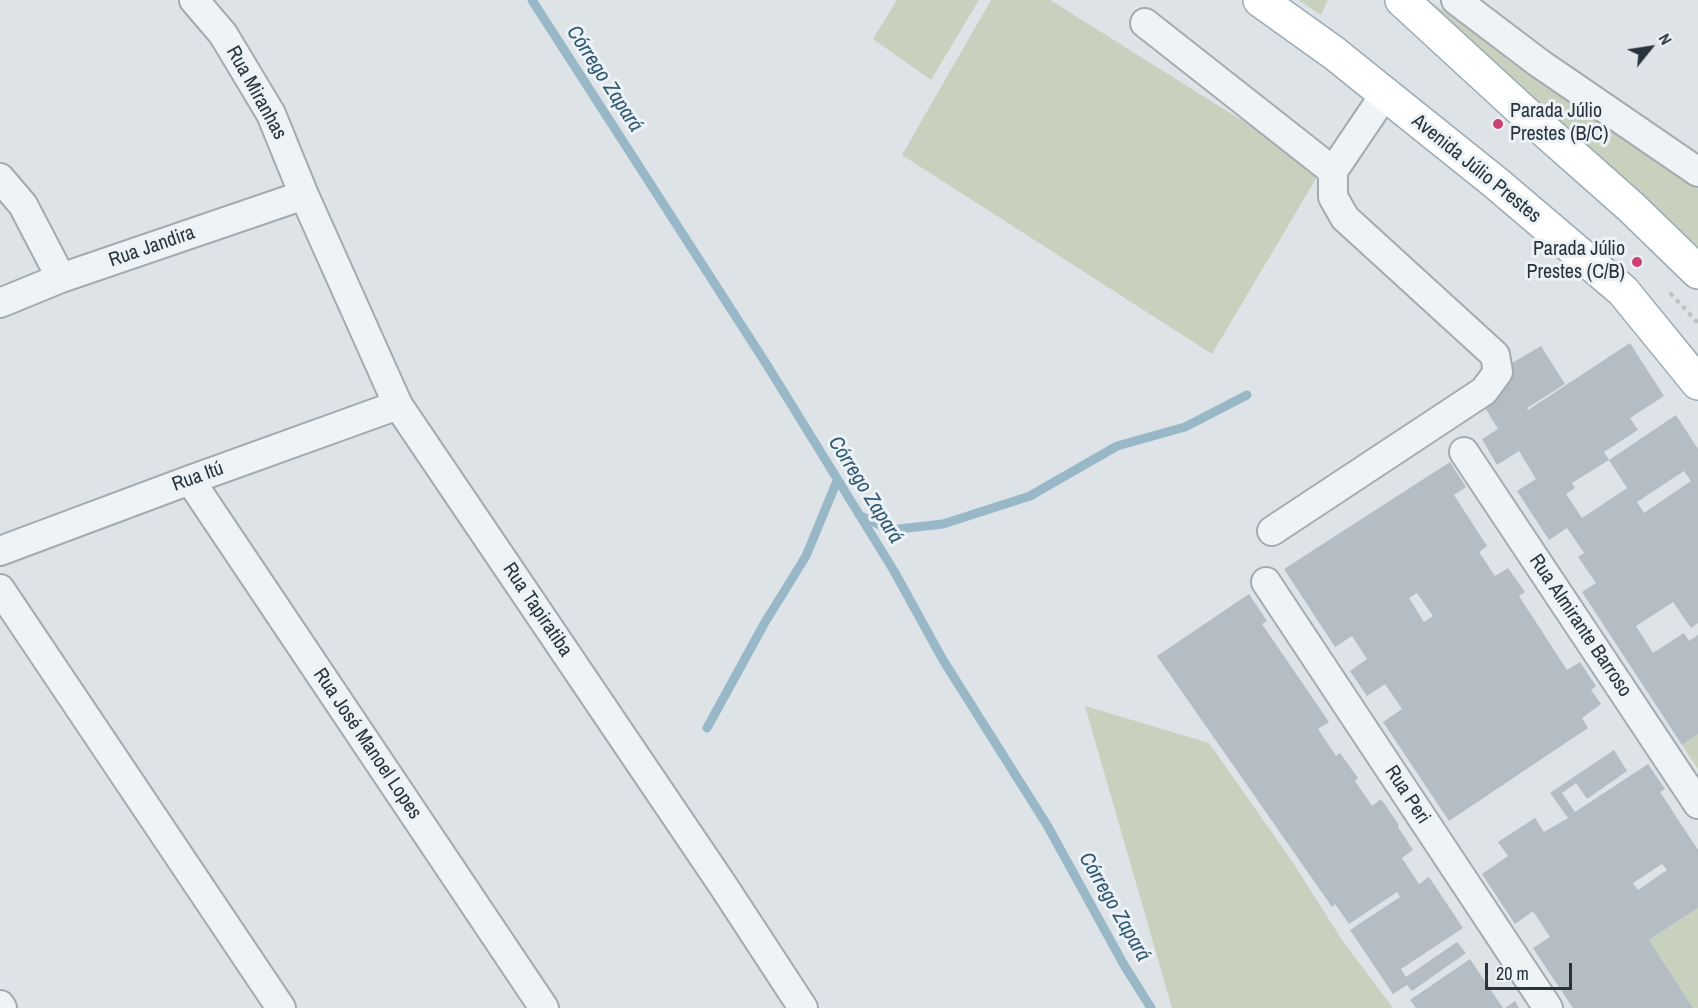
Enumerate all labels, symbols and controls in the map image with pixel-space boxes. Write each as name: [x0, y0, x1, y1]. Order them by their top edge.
north arrow: [1620, 18, 1680, 78]
water label: Córrego Zapará: [560, 21, 648, 137]
text: N: [1654, 29, 1677, 49]
street label: Rua Miranhas: [221, 42, 291, 144]
place label: Parada Júlio Prestes (B/C): [1510, 100, 1608, 147]
street label: Avenida Júlio Prestes: [1407, 110, 1545, 228]
marker: Parada Júlio Prestes (B/C): [1491, 117, 1505, 131]
street label: Rua Jandira: [106, 221, 198, 273]
place label: Parada Júlio Prestes (C/B): [1527, 238, 1625, 285]
marker: Parada Júlio Prestes (C/B): [1630, 255, 1644, 269]
water label: Córrego Zapará: [822, 432, 908, 548]
street label: Rua Itú: [169, 457, 227, 497]
street label: Rua Almirante Barroso: [1523, 550, 1637, 702]
street label: Rua Tapiratiba: [497, 559, 577, 661]
street label: Rua José Manoel Lopes: [308, 664, 426, 824]
street label: Rua Peri: [1379, 761, 1435, 829]
water label: Córrego Zapará: [1073, 848, 1155, 966]
scale bar: [1488, 951, 1575, 989]
text: 20 m: [1496, 961, 1529, 986]

